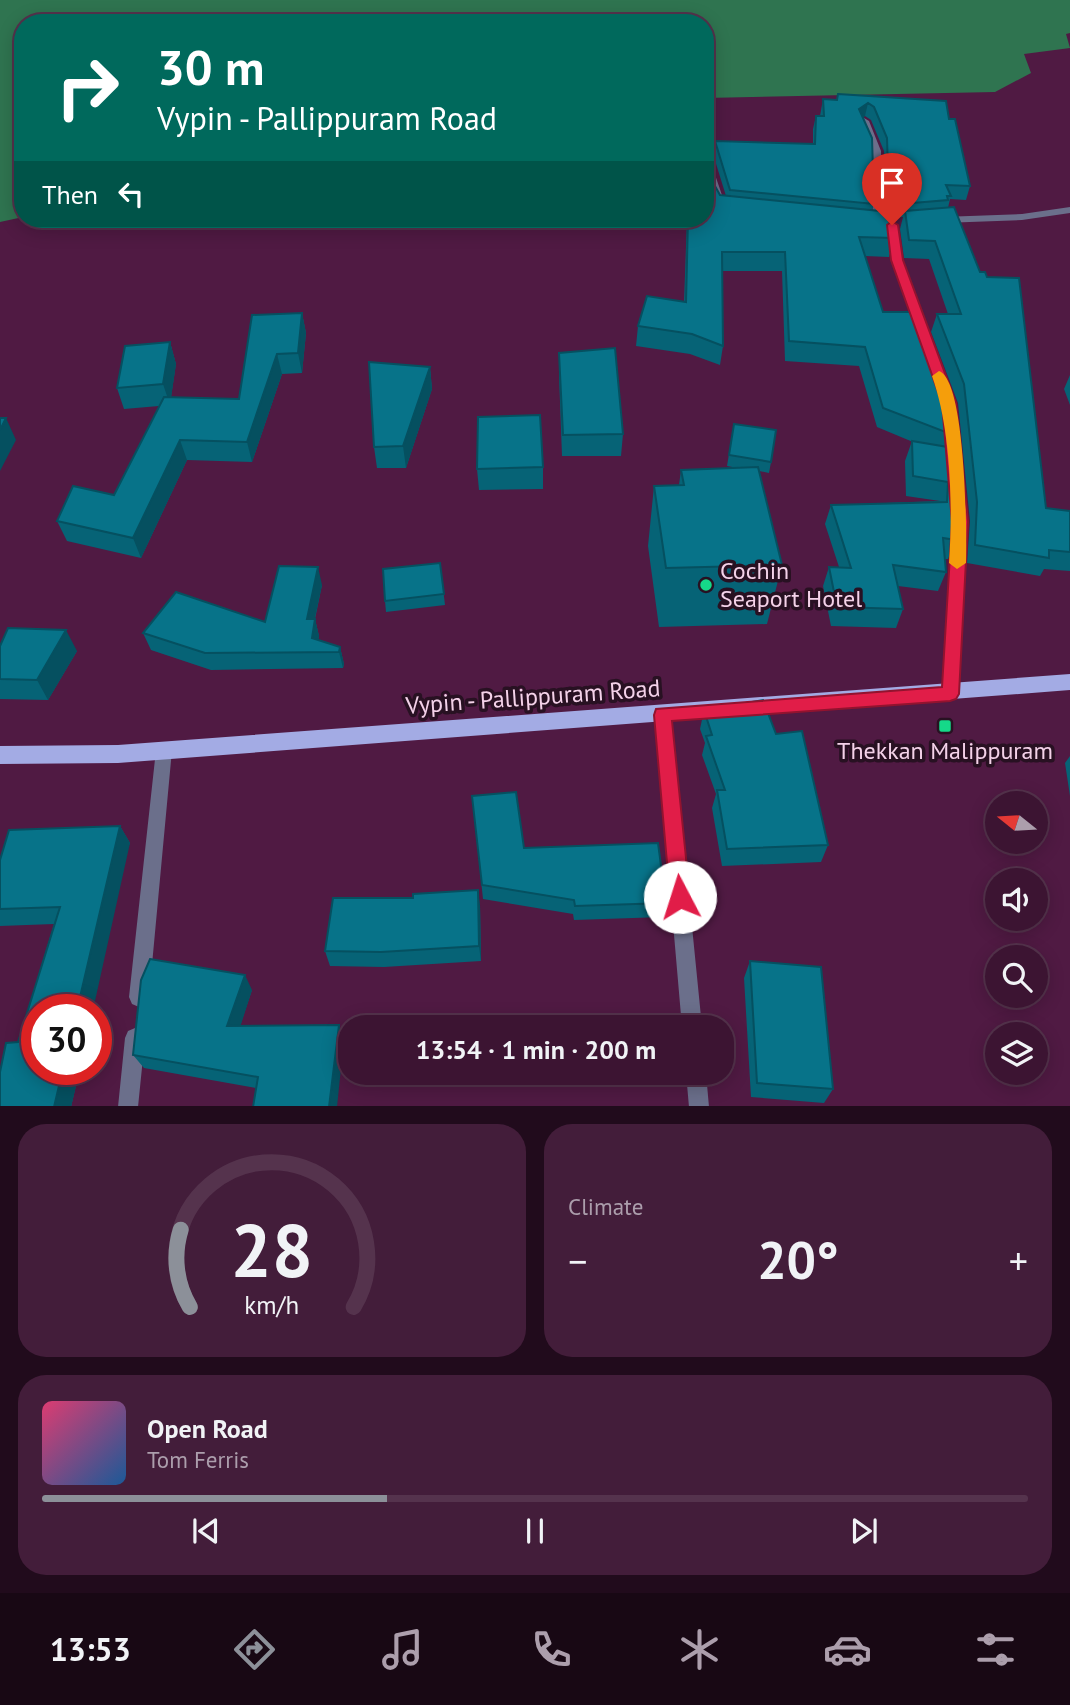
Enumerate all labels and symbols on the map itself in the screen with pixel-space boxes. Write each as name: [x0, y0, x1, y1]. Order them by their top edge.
pin: [862, 153, 922, 225]
place label: Cochin Seaport Hotel: [720, 555, 862, 614]
marker: Cochin Seaport Hotel: [698, 577, 714, 593]
street label: Vypin - Pallippuram Road: [404, 672, 661, 721]
marker: Thekkan Malippuram: [937, 718, 953, 734]
place label: Thekkan Malippuram: [837, 735, 1053, 766]
north arrow: [985, 791, 1048, 854]
position arrow: [643, 860, 717, 934]
speed limit sign: 30: [21, 994, 112, 1085]

